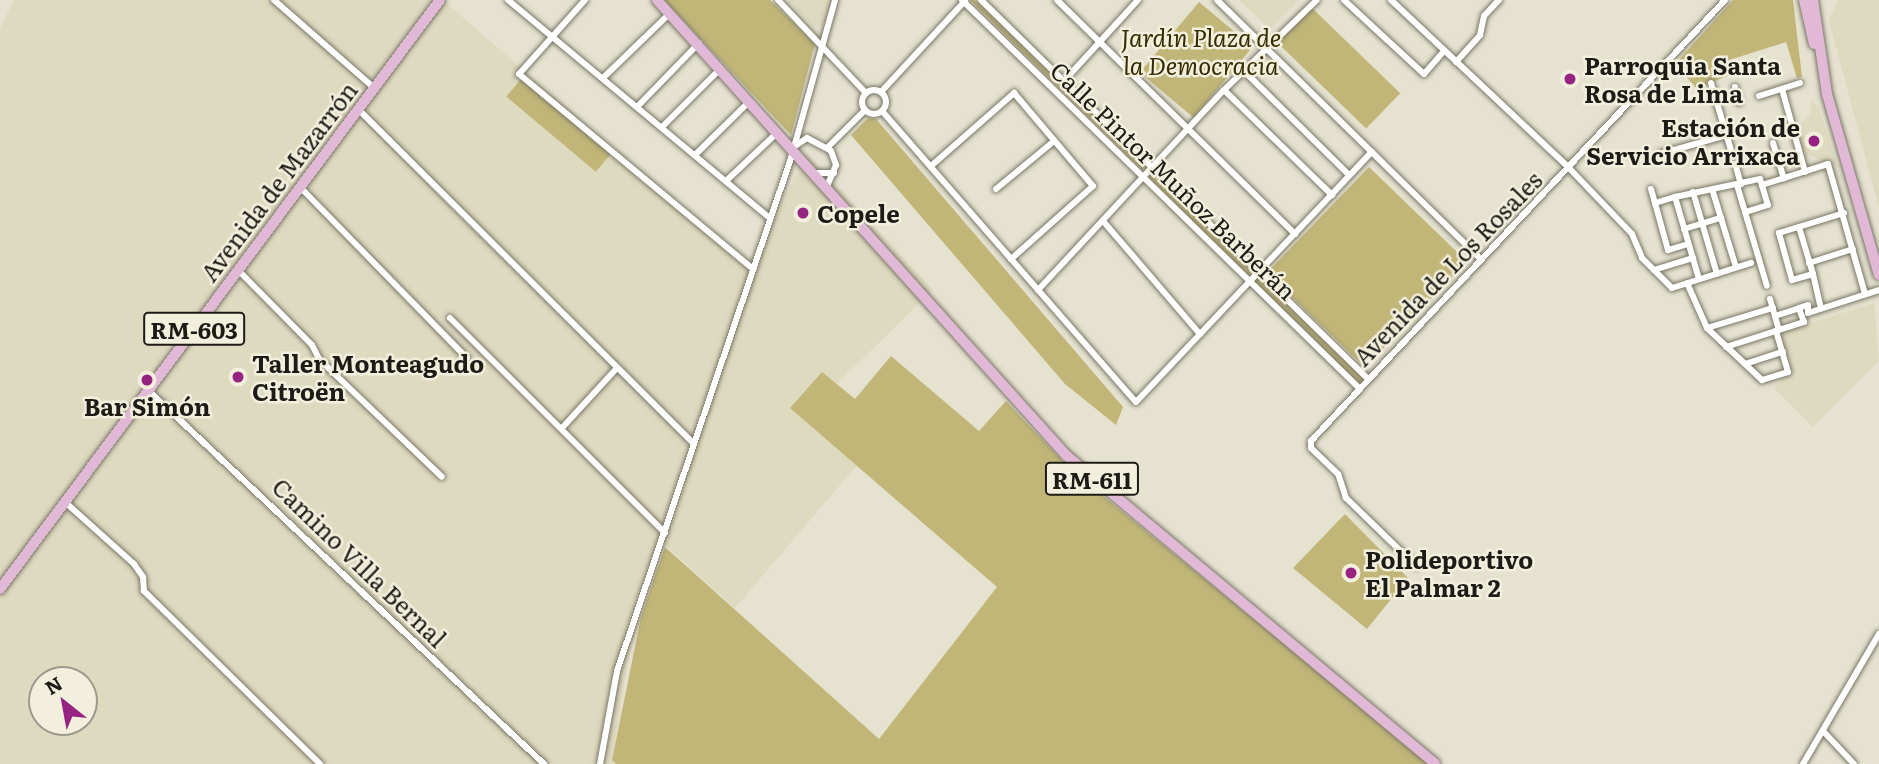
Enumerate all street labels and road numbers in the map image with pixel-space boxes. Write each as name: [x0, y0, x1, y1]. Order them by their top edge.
street label: Calle Pintor Muñoz Barberán: [1045, 55, 1303, 305]
street label: Avenida de Mazarrón: [194, 76, 362, 286]
street label: Avenida de Los Rosales: [1347, 165, 1547, 371]
road number: RM-603: [142, 310, 246, 348]
road number: RM-611: [1045, 460, 1139, 499]
street label: Camino Villa Bernal: [267, 472, 453, 652]

